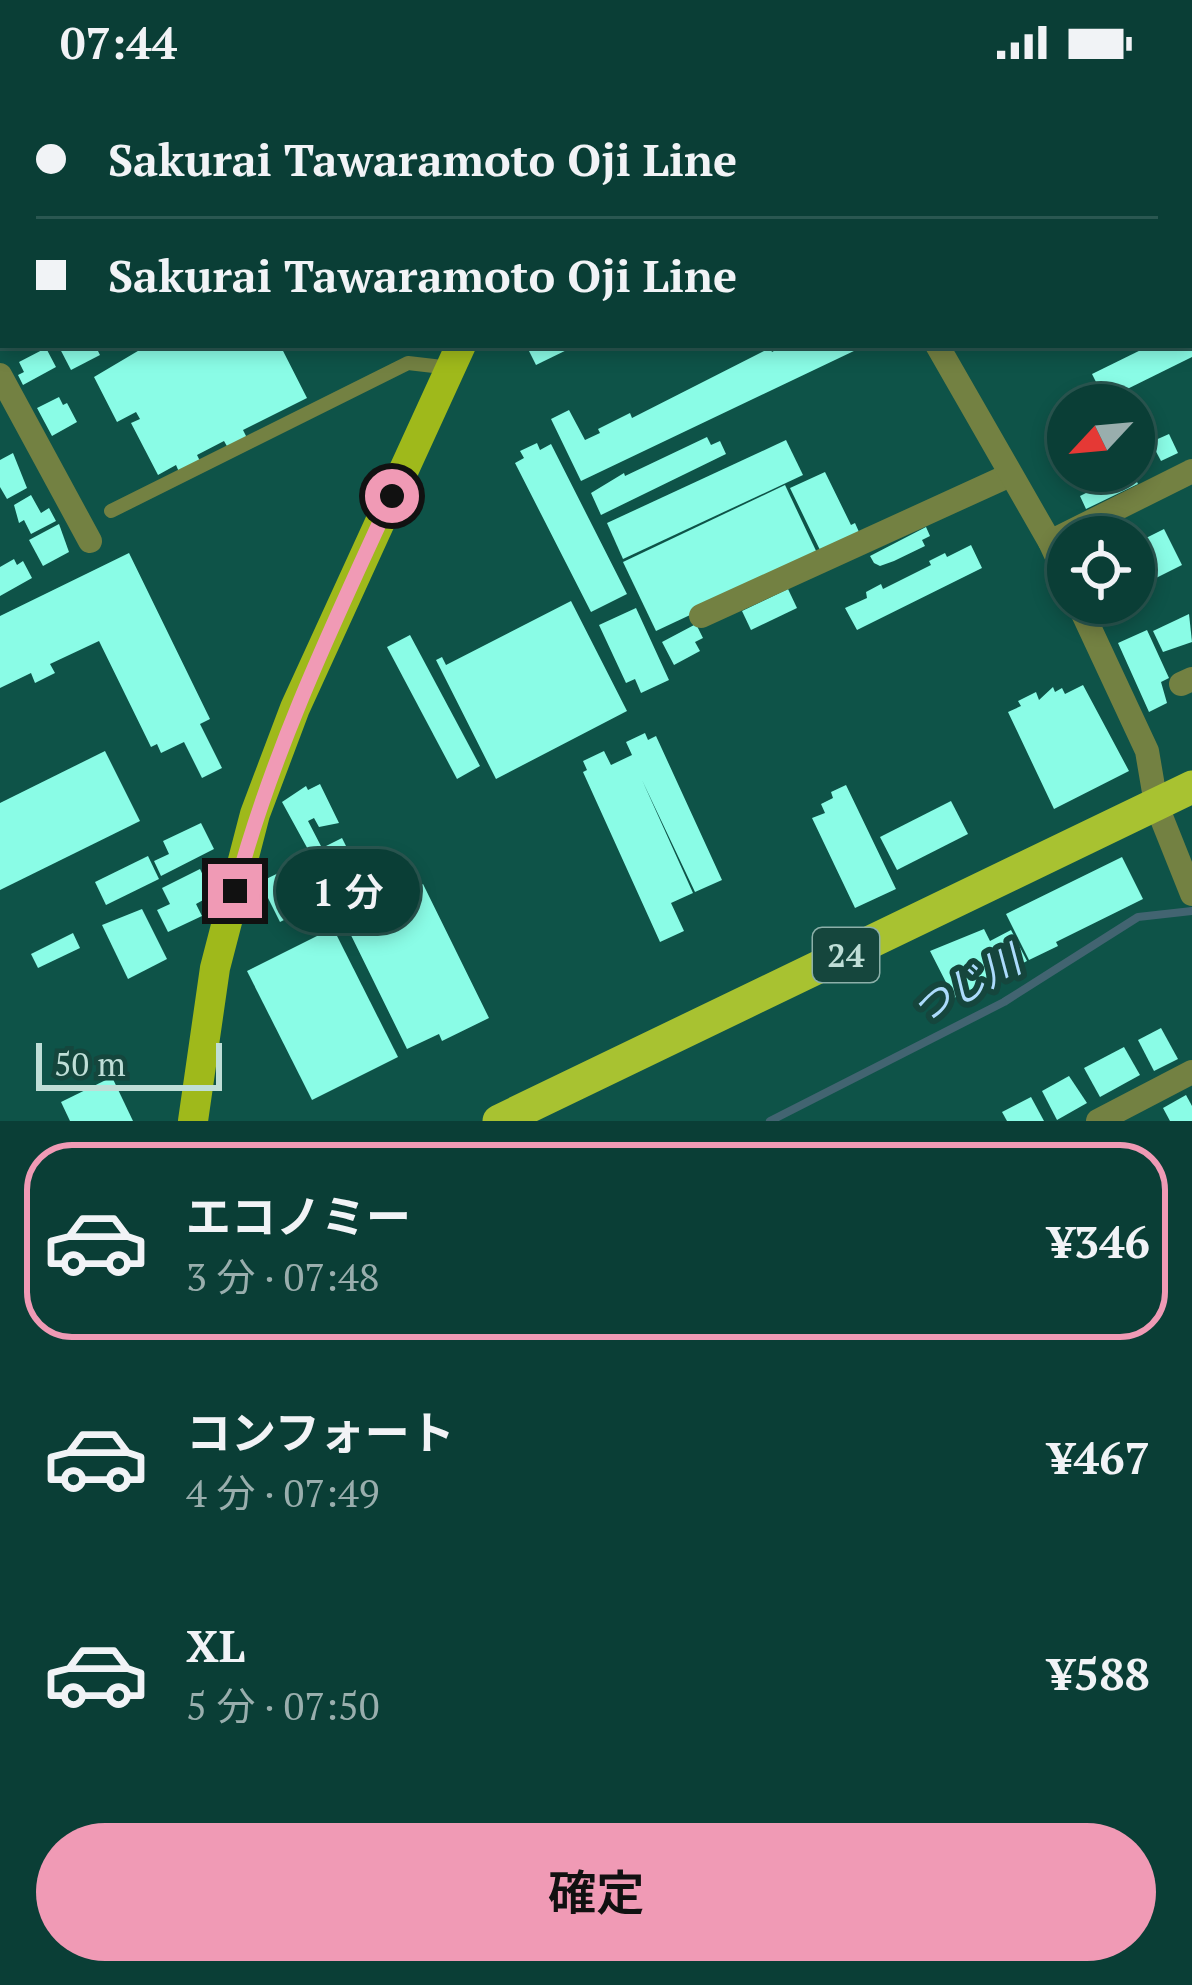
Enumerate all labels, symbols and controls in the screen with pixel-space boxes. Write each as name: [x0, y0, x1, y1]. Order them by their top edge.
text: 07:44: [60, 12, 177, 72]
text: Sakurai Tawaramoto Oji Line: [108, 129, 737, 189]
text: Sakurai Tawaramoto Oji Line: [108, 245, 737, 305]
north arrow: [1047, 384, 1155, 492]
map controls: [1047, 384, 1155, 624]
route start: [365, 469, 419, 523]
button: locate: [1047, 516, 1155, 624]
callout: 1 分: [277, 849, 421, 933]
route end: [208, 864, 262, 918]
text: 1 分: [312, 865, 384, 917]
road number: 24: [813, 928, 879, 982]
water label: つじ川: [902, 931, 1033, 1035]
scale bar: [36, 1037, 222, 1090]
text: 50 m: [54, 1042, 126, 1085]
text: エコノミー: [186, 1186, 411, 1246]
icon: car: [42, 1187, 150, 1295]
text: ¥346: [1048, 1211, 1150, 1271]
text: 3 分 · 07:48: [186, 1250, 379, 1302]
text: コンフォート: [186, 1402, 455, 1462]
icon: car: [42, 1403, 150, 1511]
text: ¥467: [1048, 1427, 1150, 1487]
text: 4 分 · 07:49: [186, 1466, 379, 1518]
text: XL: [186, 1615, 245, 1675]
icon: car: [42, 1619, 150, 1727]
text: ¥588: [1048, 1643, 1150, 1703]
text: 5 分 · 07:50: [186, 1679, 379, 1731]
button: 確定: [36, 1823, 1156, 1961]

